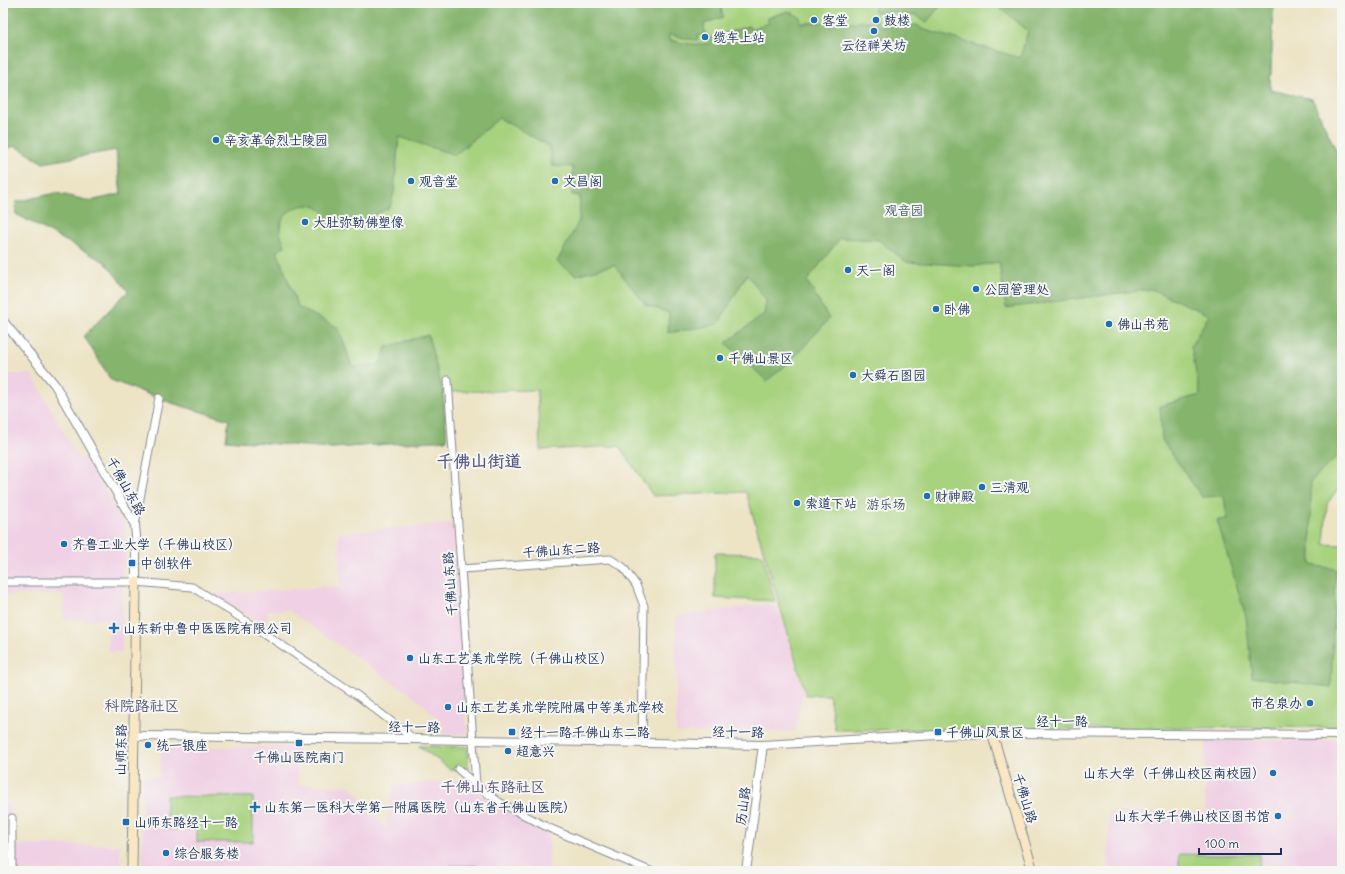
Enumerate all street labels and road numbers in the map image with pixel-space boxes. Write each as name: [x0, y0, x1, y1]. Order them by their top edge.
street label: 千佛山东路: [103, 453, 149, 519]
street label: 千佛山东二路: [521, 539, 601, 561]
street label: 千佛山东路: [439, 551, 461, 617]
street label: 经十一路: [1036, 713, 1088, 730]
street label: 经十一路: [388, 718, 440, 736]
street label: 经十一路: [712, 723, 764, 741]
street label: 山师东路: [112, 724, 130, 776]
street label: 千佛山路: [1009, 771, 1041, 825]
street label: 历山路: [732, 785, 754, 827]

